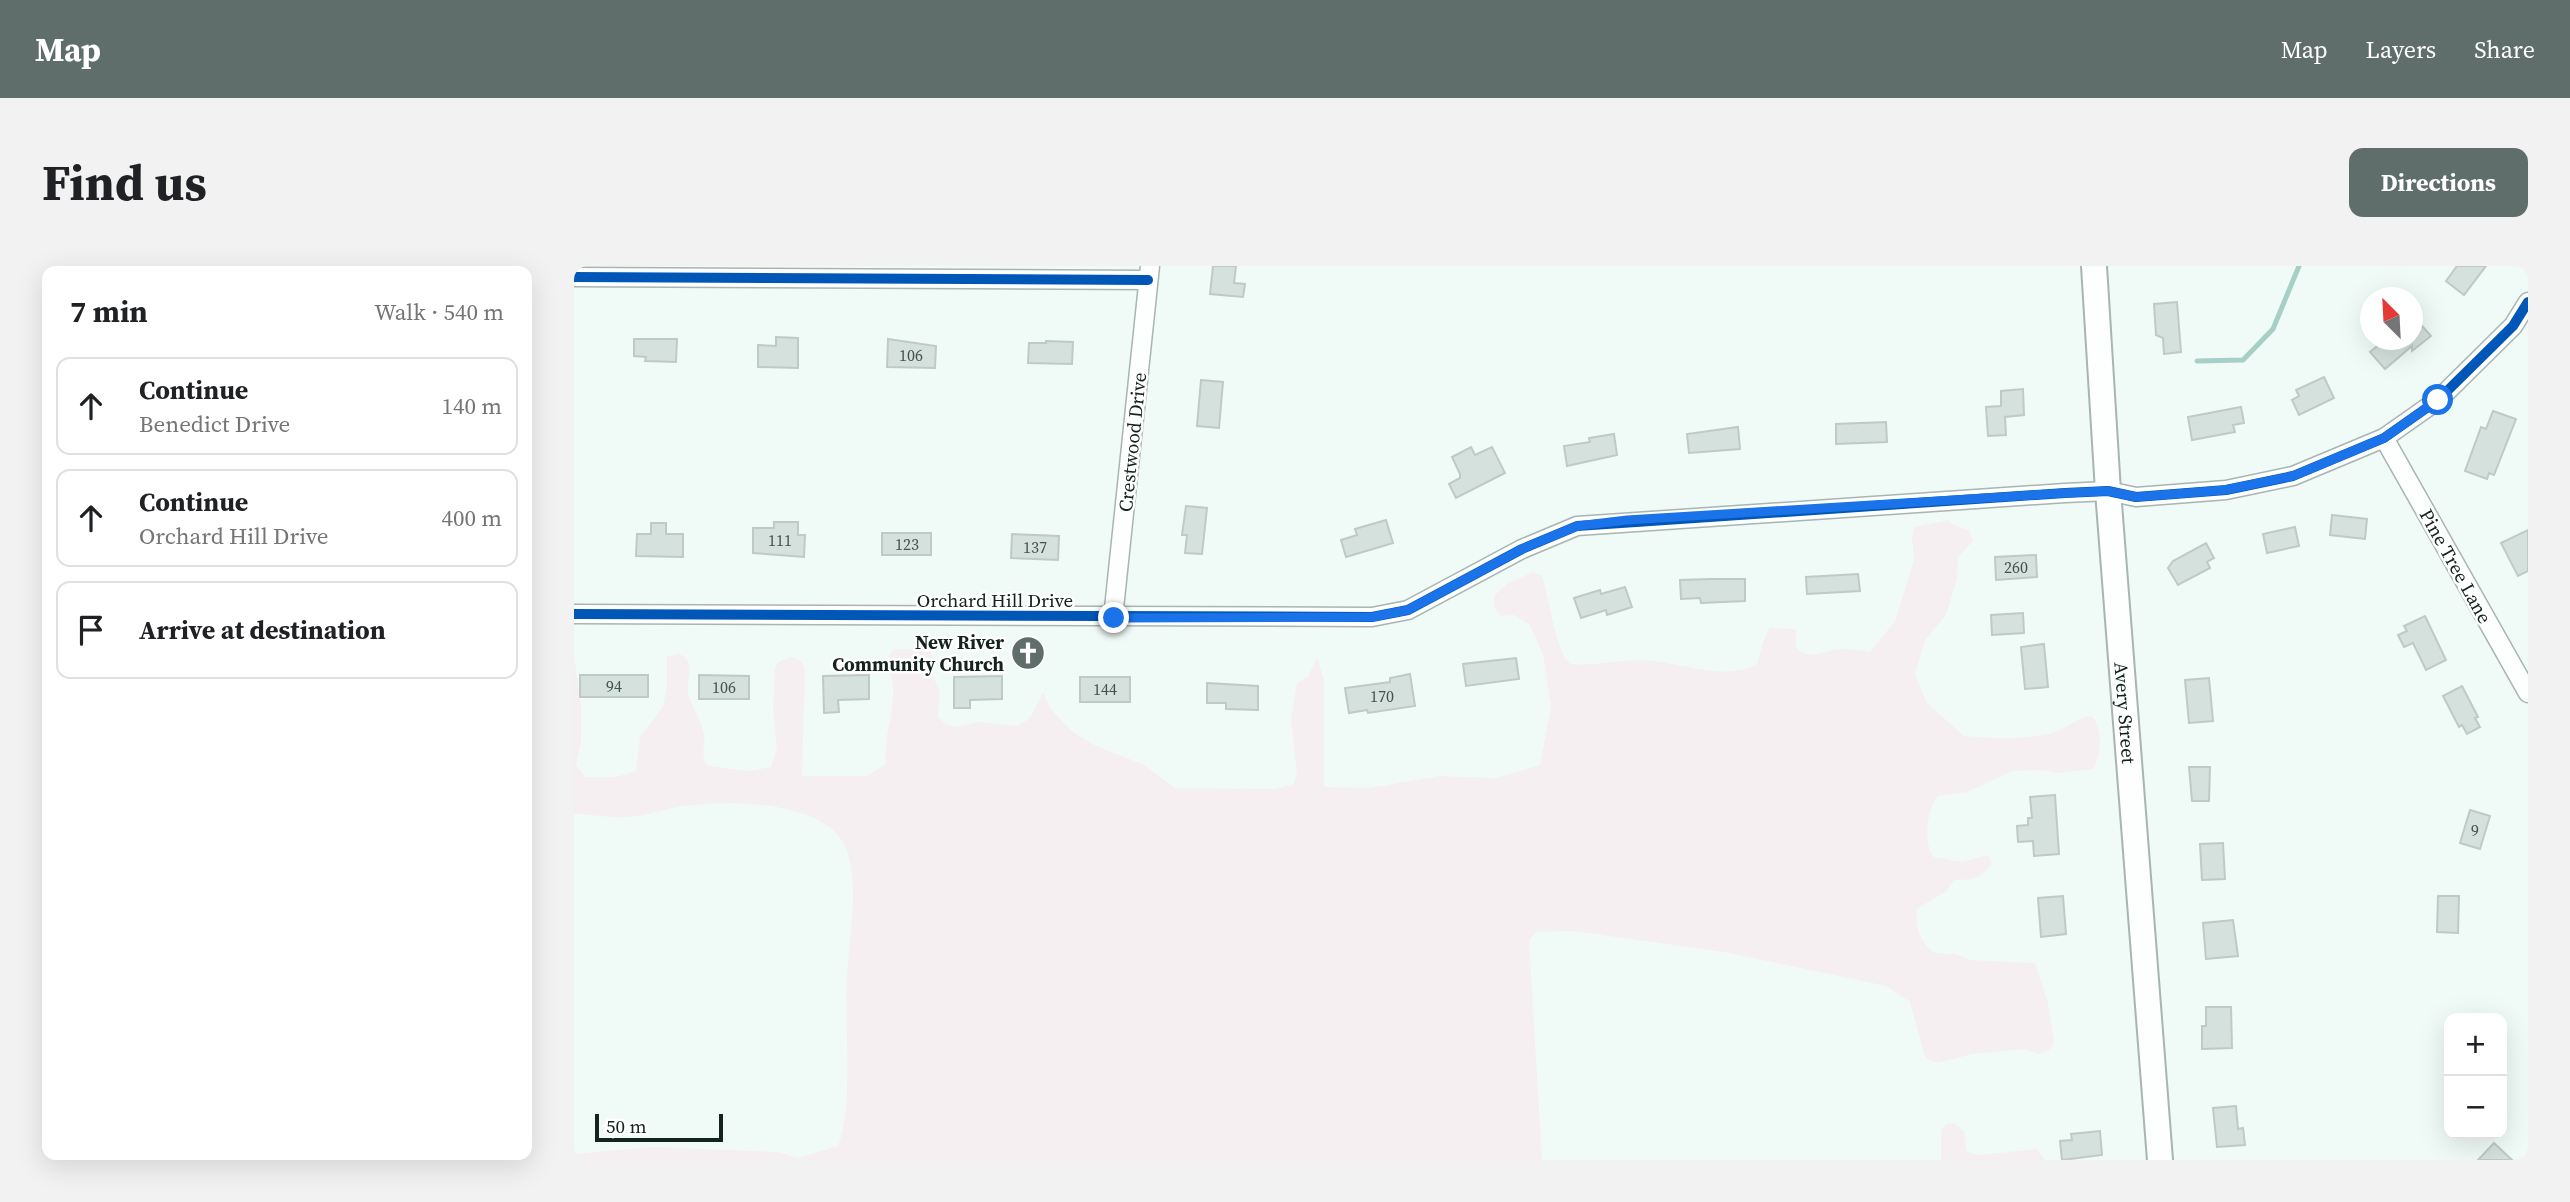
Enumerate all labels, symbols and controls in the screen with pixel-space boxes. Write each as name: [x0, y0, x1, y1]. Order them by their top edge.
text: Map: [35, 27, 101, 72]
text: Map: [2281, 33, 2328, 66]
text: Layers: [2366, 33, 2436, 66]
text: Share: [2474, 33, 2535, 66]
button: Directions: [2349, 148, 2528, 217]
text: Find us: [42, 149, 207, 216]
north arrow: [2360, 287, 2423, 350]
text: 7 min: [70, 291, 148, 332]
text: Walk · 540 m: [374, 296, 504, 328]
house number: 106: [899, 344, 923, 366]
street label: Crestwood Drive: [1112, 371, 1152, 513]
text: Continue: [139, 372, 248, 408]
route start: [2422, 384, 2453, 415]
icon: ahead: [72, 387, 110, 425]
text: 140 m: [441, 390, 502, 422]
text: Benedict Drive: [139, 408, 290, 440]
text: Continue: [139, 484, 248, 520]
icon: ahead: [72, 499, 110, 537]
text: 400 m: [441, 502, 502, 534]
street label: Pine Tree Lane: [2414, 504, 2498, 628]
text: Orchard Hill Drive: [139, 520, 329, 552]
house number: 111: [768, 529, 792, 551]
house number: 123: [895, 533, 919, 555]
house number: 137: [1023, 536, 1047, 558]
house number: 260: [2004, 556, 2028, 578]
street label: Orchard Hill Drive: [917, 587, 1073, 613]
route end: [1098, 602, 1129, 633]
icon: arrive: [72, 611, 110, 649]
text: Arrive at destination: [139, 612, 386, 648]
place label: New River Community Church: [832, 629, 1004, 677]
church icon: New River Community Church: [1009, 634, 1047, 672]
street label: Avery Street: [2108, 661, 2142, 766]
house number: 94: [606, 675, 622, 697]
house number: 106: [712, 676, 736, 698]
house number: 144: [1093, 678, 1117, 700]
house number: 170: [1370, 685, 1394, 707]
house number: 9: [2471, 819, 2479, 841]
map controls: [2444, 1013, 2507, 1139]
button: +: [2444, 1013, 2507, 1076]
button: −: [2444, 1076, 2507, 1139]
scale bar: [595, 1111, 723, 1143]
text: 50 m: [606, 1113, 647, 1139]

